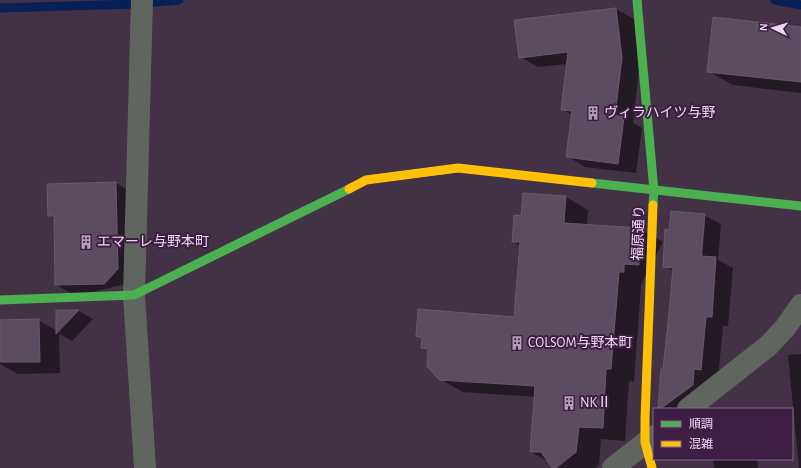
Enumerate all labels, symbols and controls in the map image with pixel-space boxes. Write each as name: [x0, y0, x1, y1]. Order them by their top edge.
north arrow: [753, 8, 793, 48]
text: N: [758, 23, 769, 31]
building icon: ヴィラハイツ与野: [585, 105, 601, 121]
place label: ヴィラハイツ与野: [604, 105, 716, 120]
street label: 福原通り: [630, 205, 647, 261]
building icon: エマーレ与野本町: [78, 234, 94, 250]
place label: エマーレ与野本町: [97, 234, 209, 249]
building icon: COLSOM与野本町: [509, 335, 525, 351]
place label: COLSOM与野本町: [528, 335, 633, 350]
building icon: NKⅡ: [561, 395, 577, 411]
place label: NKⅡ: [580, 396, 611, 410]
legend: [653, 408, 793, 460]
text: 順調: [689, 418, 713, 430]
text: 混雑: [689, 437, 713, 450]

